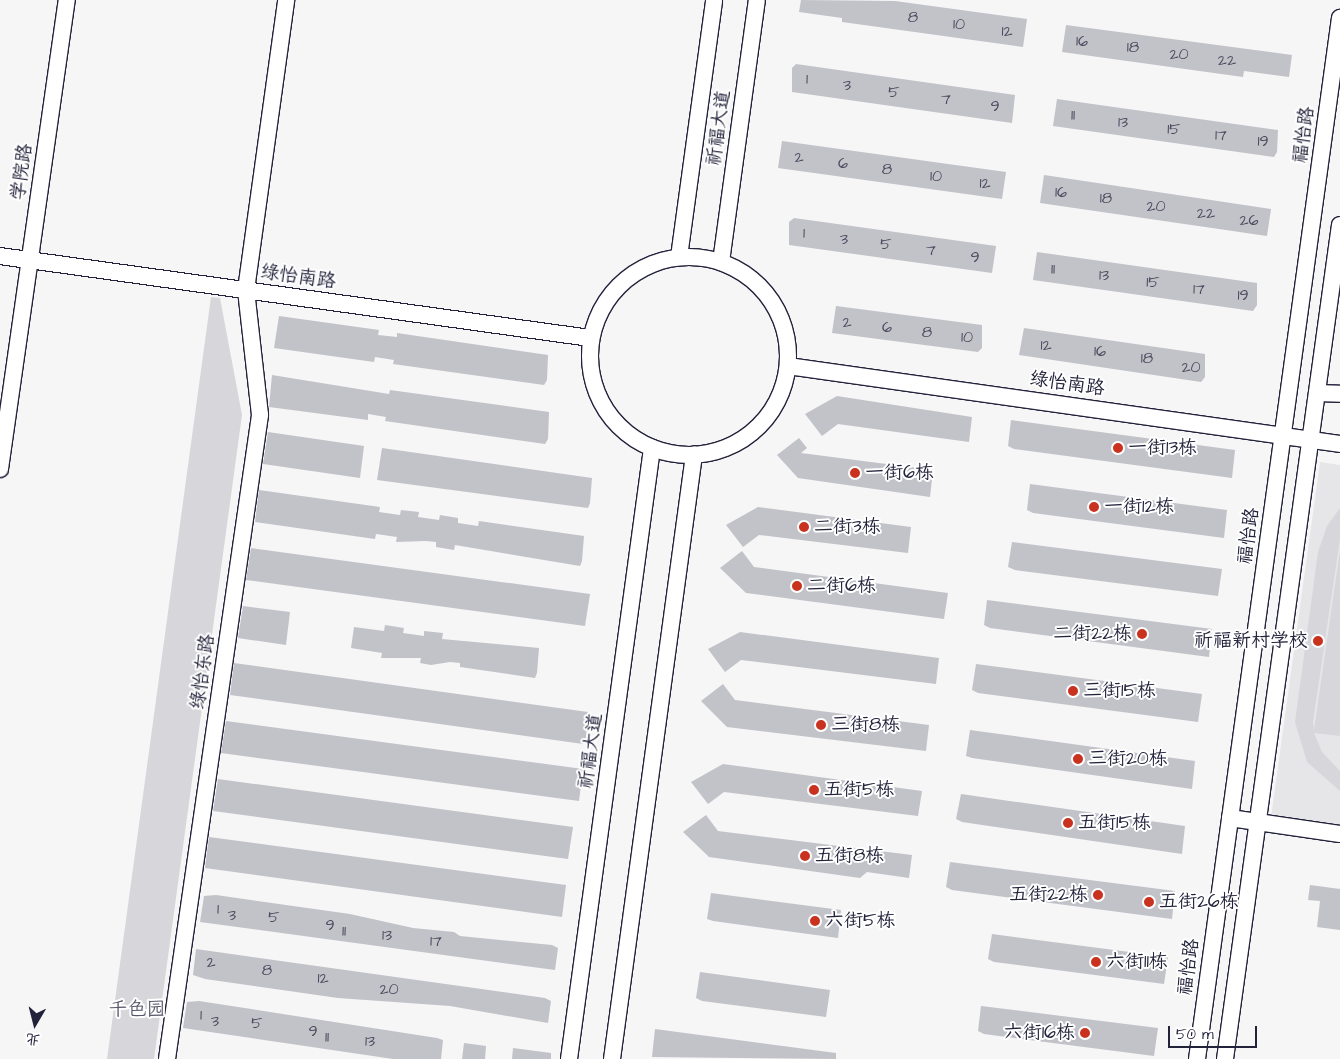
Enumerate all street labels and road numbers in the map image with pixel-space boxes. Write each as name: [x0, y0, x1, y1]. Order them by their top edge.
street label: 祈福大道: [702, 89, 736, 167]
street label: 福怡路: [1289, 105, 1319, 165]
street label: 学院路: [7, 142, 37, 202]
street label: 绿怡南路: [259, 260, 337, 294]
street label: 绿怡南路: [1028, 367, 1106, 401]
street label: 福怡路: [1234, 506, 1264, 566]
street label: 绿怡东路: [186, 633, 220, 711]
street label: 祈福大道: [574, 712, 608, 790]
street label: 福怡路: [1174, 937, 1204, 997]

